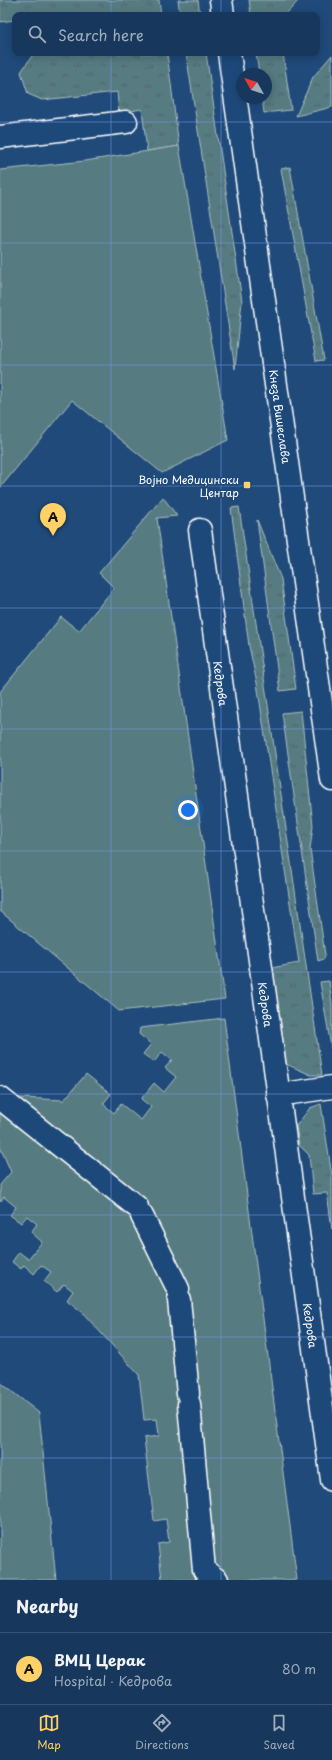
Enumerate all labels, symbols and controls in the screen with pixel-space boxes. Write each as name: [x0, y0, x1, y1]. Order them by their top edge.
search box: [12, 12, 320, 56]
icon: search: [26, 23, 48, 45]
text: Search here: [58, 23, 144, 46]
north arrow: [236, 68, 272, 104]
street label: Кнеза Вишеслава: [265, 368, 296, 465]
place label: Војно Медицински Центар: [138, 471, 239, 501]
marker: Војно Медицински Центар: [242, 480, 252, 490]
pin: A: [40, 503, 66, 536]
street label: Кедрова: [210, 660, 233, 707]
your location: [178, 800, 198, 820]
street label: Кедрова: [254, 981, 278, 1028]
street label: Кедрова: [299, 1302, 322, 1349]
text: Nearby: [16, 1593, 78, 1619]
text: ВМЦ Церак: [54, 1648, 145, 1671]
text: A: [24, 1659, 34, 1678]
text: 80 m: [282, 1659, 316, 1678]
text: Hospital · Кедрова: [54, 1671, 172, 1690]
tab: Map: [37, 1712, 61, 1753]
tab: Directions: [135, 1712, 189, 1753]
tab: Saved: [263, 1712, 295, 1753]

